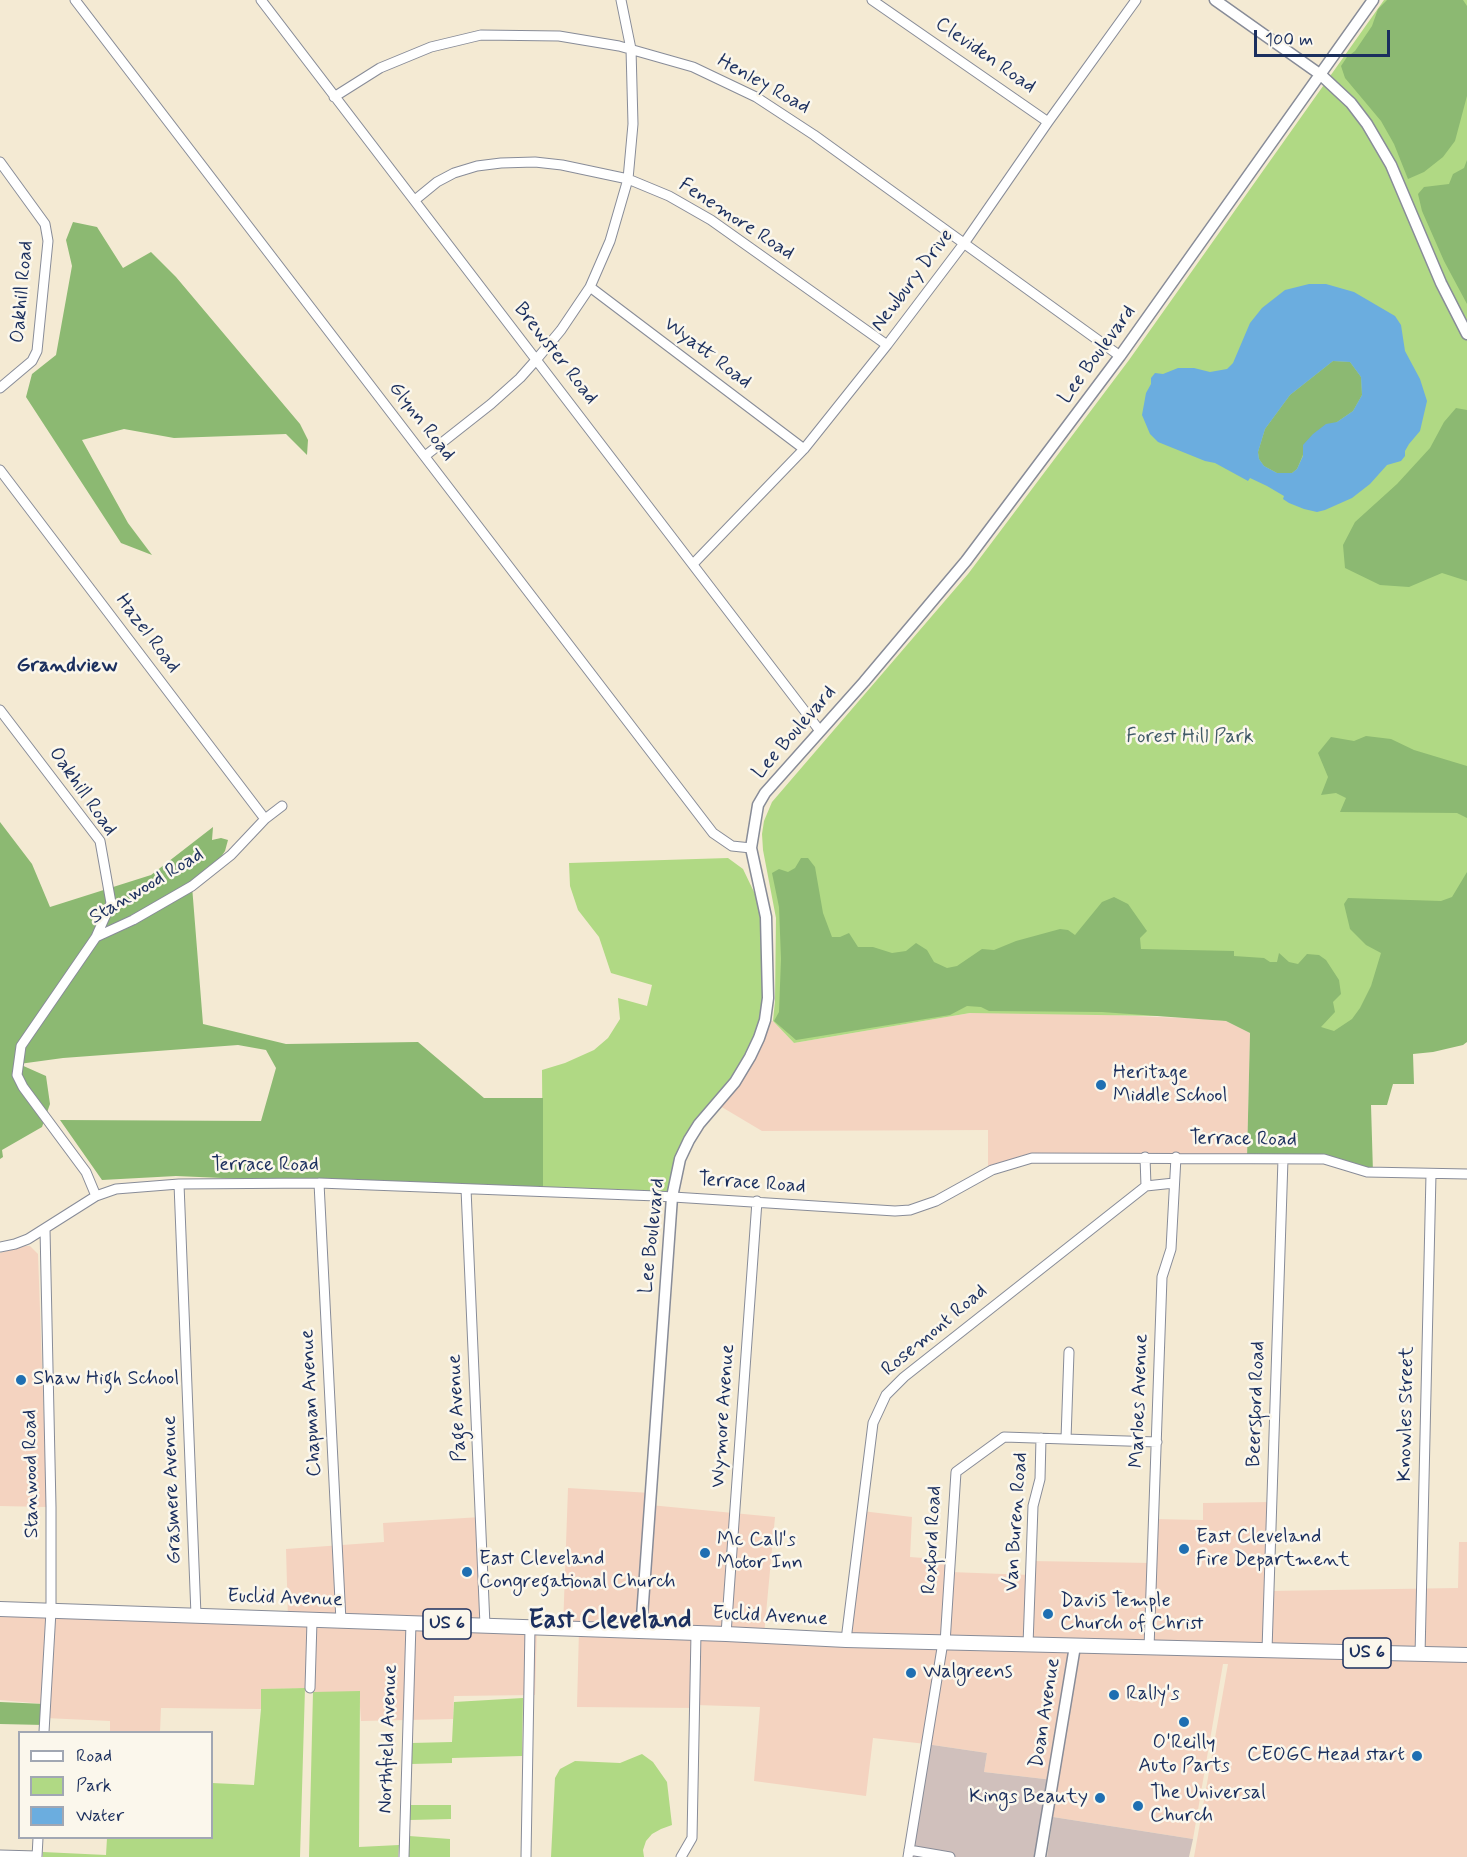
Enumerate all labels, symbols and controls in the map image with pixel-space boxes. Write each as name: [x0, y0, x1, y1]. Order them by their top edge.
street label: Cleviden Road: [930, 13, 1040, 99]
scale bar: [1257, 18, 1394, 56]
text: 100 m: [1265, 28, 1313, 52]
street label: Henley Road: [712, 50, 814, 120]
street label: Fenemore Road: [674, 174, 798, 266]
street label: Newbury Drive: [867, 225, 959, 337]
street label: Oakhill Road: [7, 240, 39, 344]
street label: Brewster Road: [508, 298, 602, 410]
street label: Lee Boulevard: [1054, 301, 1142, 409]
street label: Wyatt Road: [658, 313, 756, 395]
street label: Glynn Road: [383, 378, 459, 466]
street label: Hazel Road: [110, 590, 184, 678]
district label: Grandview: [16, 654, 118, 680]
street label: Lee Boulevard: [748, 681, 842, 785]
park label: Forest Hill Park: [1126, 726, 1254, 750]
street label: Oakhill Road: [43, 743, 121, 841]
street label: Stanwood Road: [86, 844, 208, 930]
place label: Heritage Middle School: [1113, 1062, 1227, 1109]
marker: Heritage Middle School: [1094, 1078, 1108, 1092]
street label: Terrace Road: [1189, 1127, 1297, 1153]
street label: Terrace Road: [211, 1154, 319, 1178]
street label: Terrace Road: [697, 1168, 807, 1200]
street label: Lee Boulevard: [635, 1177, 671, 1295]
street label: Rosemont Road: [877, 1280, 993, 1382]
street label: Chapman Avenue: [296, 1329, 328, 1477]
street label: Marloes Avenue: [1126, 1333, 1154, 1469]
street label: Beersford Road: [1243, 1341, 1271, 1467]
street label: Wymore Avenue: [707, 1343, 741, 1489]
street label: Knowles Street: [1394, 1346, 1420, 1482]
street label: Page Avenue: [443, 1353, 473, 1463]
place label: Shaw High School: [33, 1368, 179, 1392]
marker: Shaw High School: [14, 1373, 28, 1387]
street label: Stanwood Road: [19, 1409, 45, 1539]
street label: Grasmere Avenue: [158, 1415, 188, 1565]
street label: Van Buren Road: [1000, 1452, 1034, 1592]
street label: Roxford Road: [918, 1485, 948, 1595]
place label: East Cleveland Fire Department: [1196, 1526, 1350, 1573]
place label: Mc Call's Motor Inn: [717, 1529, 803, 1576]
marker: East Cleveland Fire Department: [1177, 1542, 1191, 1556]
marker: Mc Call's Motor Inn: [698, 1546, 712, 1560]
place label: East Cleveland Congregational Church: [479, 1548, 676, 1595]
marker: East Cleveland Congregational Church: [460, 1565, 474, 1579]
street label: Euclid Avenue: [227, 1585, 343, 1613]
place label: Davis Temple Church of Christ: [1060, 1590, 1204, 1637]
street label: Euclid Avenue: [712, 1602, 828, 1632]
district label: East Cleveland: [528, 1606, 692, 1638]
marker: Davis Temple Church of Christ: [1041, 1607, 1055, 1621]
road number: US 6: [423, 1609, 471, 1639]
road number: US 6: [1343, 1638, 1391, 1668]
street label: Doan Avenue: [1025, 1656, 1067, 1770]
place label: Walgreens: [923, 1661, 1013, 1685]
street label: Northfield Avenue: [374, 1664, 404, 1814]
marker: Walgreens: [904, 1666, 918, 1680]
place label: Rally's: [1126, 1683, 1179, 1707]
marker: Rally's: [1107, 1688, 1121, 1702]
marker: O'Reilly Auto Parts: [1177, 1715, 1191, 1729]
legend: [18, 1731, 213, 1839]
place label: O'Reilly Auto Parts: [1138, 1732, 1230, 1779]
text: Road: [76, 1744, 112, 1768]
place label: CEOGC Head start: [1247, 1744, 1405, 1768]
marker: CEOGC Head start: [1410, 1749, 1424, 1763]
text: Park: [76, 1774, 112, 1798]
place label: The Universal Church: [1150, 1782, 1266, 1829]
place label: Kings Beauty: [969, 1786, 1088, 1810]
marker: Kings Beauty: [1093, 1791, 1107, 1805]
marker: The Universal Church: [1131, 1799, 1145, 1813]
text: Water: [76, 1804, 124, 1828]

